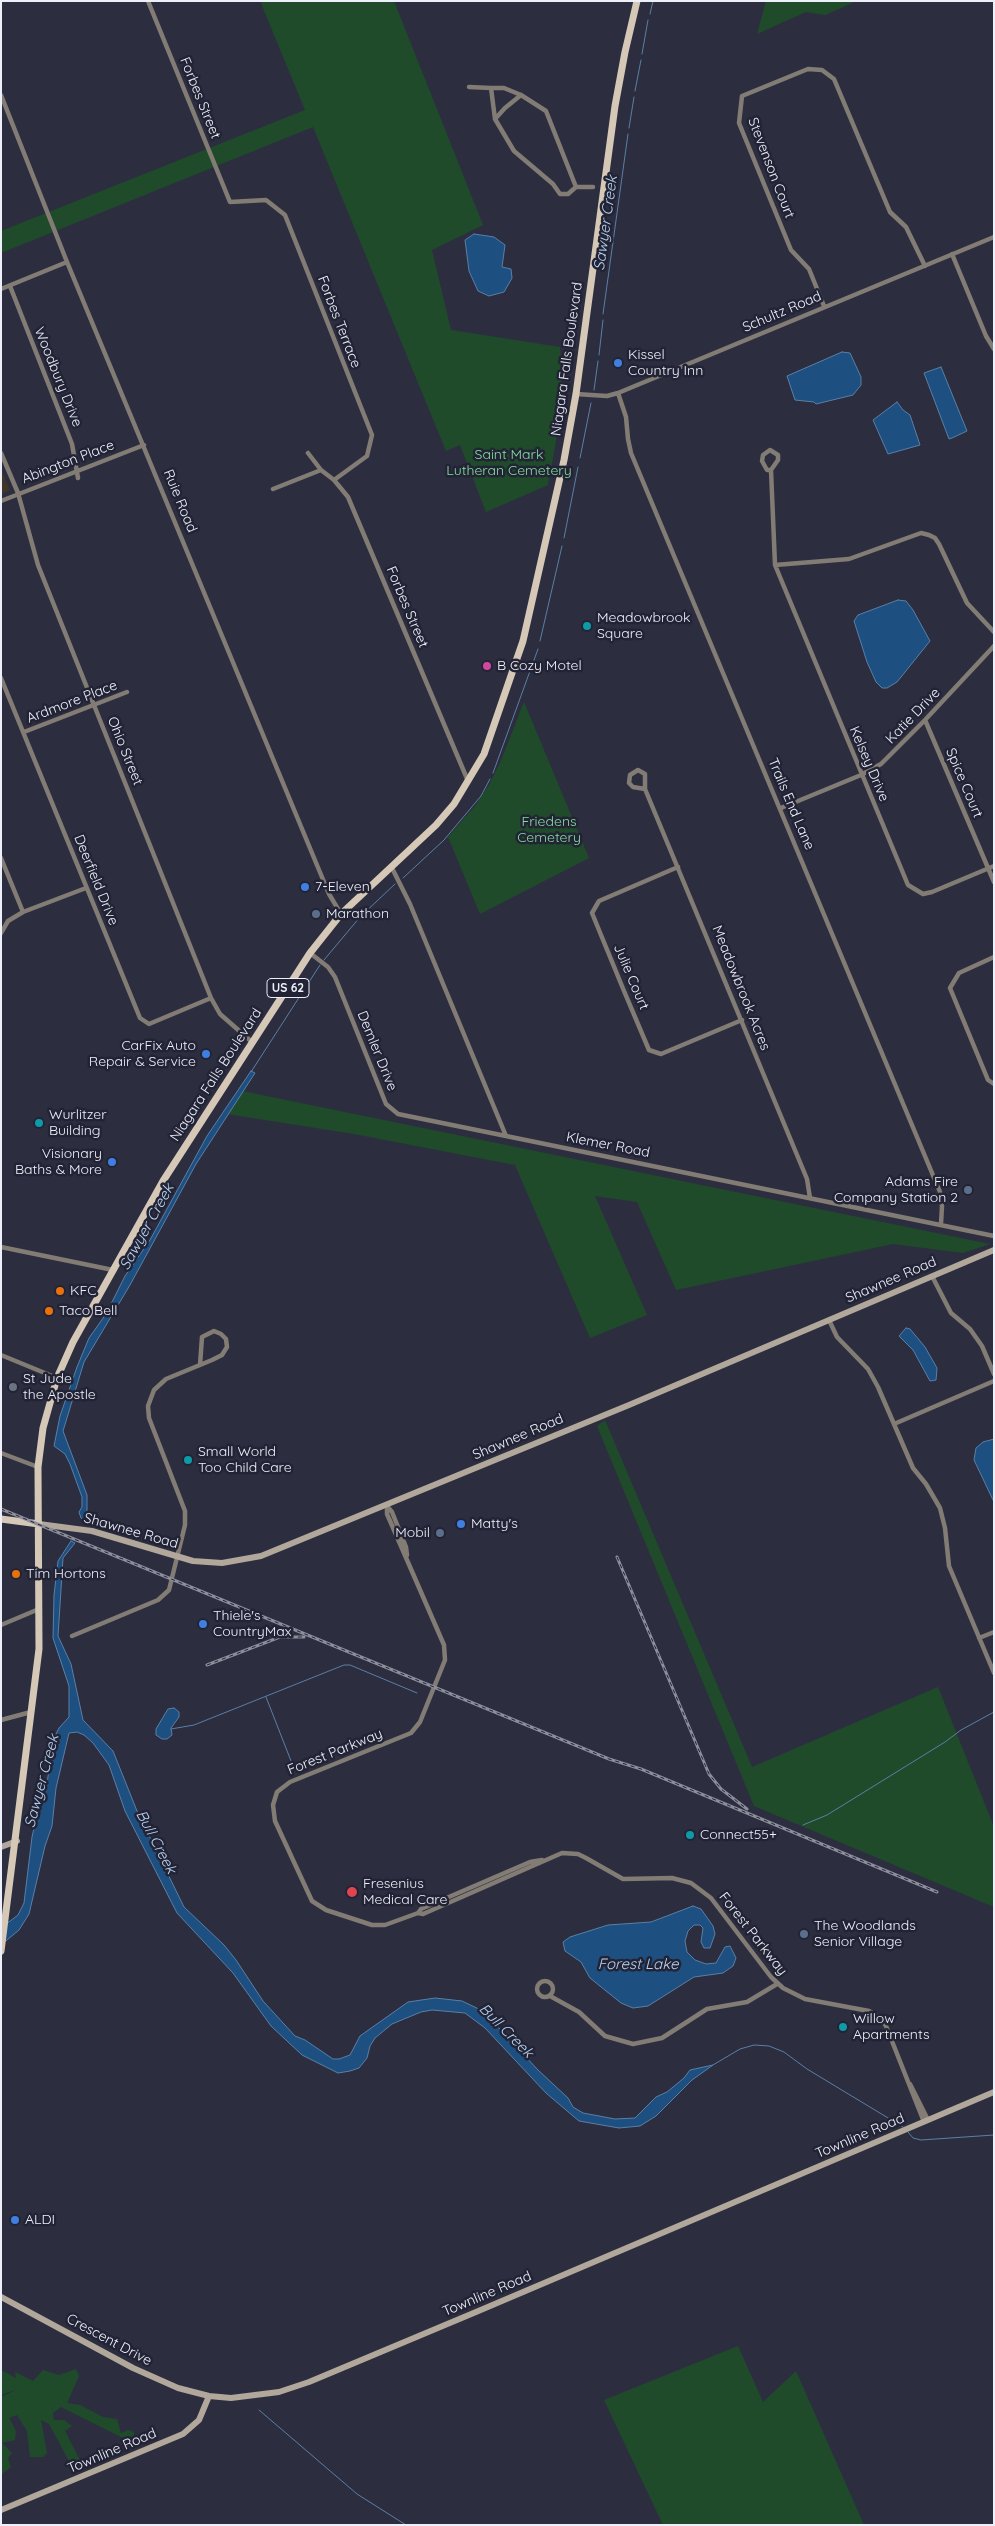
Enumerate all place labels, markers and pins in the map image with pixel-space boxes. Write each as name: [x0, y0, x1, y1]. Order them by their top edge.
place label: Kissel Country Inn: [628, 347, 703, 380]
marker: Kissel Country Inn: [612, 357, 624, 369]
place label: Meadowbrook Square: [597, 610, 690, 642]
marker: Meadowbrook Square: [581, 620, 593, 632]
place label: B Cozy Motel: [497, 658, 582, 674]
marker: B Cozy Motel: [481, 660, 493, 672]
place label: 7-Eleven: [315, 879, 370, 895]
marker: 7-Eleven: [299, 881, 311, 893]
place label: Marathon: [326, 906, 389, 922]
marker: Marathon: [310, 908, 322, 920]
place label: CarFix Auto Repair & Service: [89, 1038, 196, 1070]
marker: CarFix Auto Repair & Service: [200, 1048, 212, 1060]
place label: Wurlitzer Building: [49, 1107, 107, 1140]
marker: Wurlitzer Building: [33, 1117, 45, 1129]
place label: Visionary Baths & More: [15, 1146, 102, 1178]
marker: Visionary Baths & More: [106, 1156, 118, 1168]
place label: Adams Fire Company Station 2: [834, 1174, 958, 1206]
marker: Adams Fire Company Station 2: [962, 1184, 974, 1196]
place label: KFC: [70, 1283, 96, 1299]
marker: KFC: [54, 1285, 66, 1297]
place label: Taco Bell: [59, 1303, 118, 1319]
marker: Taco Bell: [43, 1305, 55, 1317]
place label: St Jude the Apostle: [23, 1371, 96, 1404]
marker: St Jude the Apostle: [7, 1381, 19, 1393]
place label: Small World Too Child Care: [198, 1444, 292, 1476]
marker: Small World Too Child Care: [182, 1454, 194, 1466]
place label: Matty's: [471, 1516, 518, 1532]
marker: Matty's: [455, 1518, 467, 1530]
place label: Mobil: [395, 1525, 430, 1541]
marker: Mobil: [434, 1527, 446, 1539]
place label: Tim Hortons: [26, 1566, 106, 1582]
marker: Tim Hortons: [10, 1568, 22, 1580]
place label: Thiele's CountryMax: [213, 1608, 292, 1640]
marker: Thiele's CountryMax: [197, 1618, 209, 1630]
place label: Connect55+: [700, 1827, 777, 1843]
marker: Connect55+: [684, 1829, 696, 1841]
place label: Fresenius Medical Care: [363, 1876, 447, 1908]
marker: Fresenius Medical Care: [345, 1885, 359, 1899]
place label: The Woodlands Senior Village: [814, 1918, 916, 1950]
marker: The Woodlands Senior Village: [798, 1928, 810, 1940]
place label: Willow Apartments: [853, 2011, 930, 2044]
marker: Willow Apartments: [837, 2021, 849, 2033]
place label: ALDI: [25, 2212, 55, 2228]
marker: ALDI: [9, 2214, 21, 2226]

